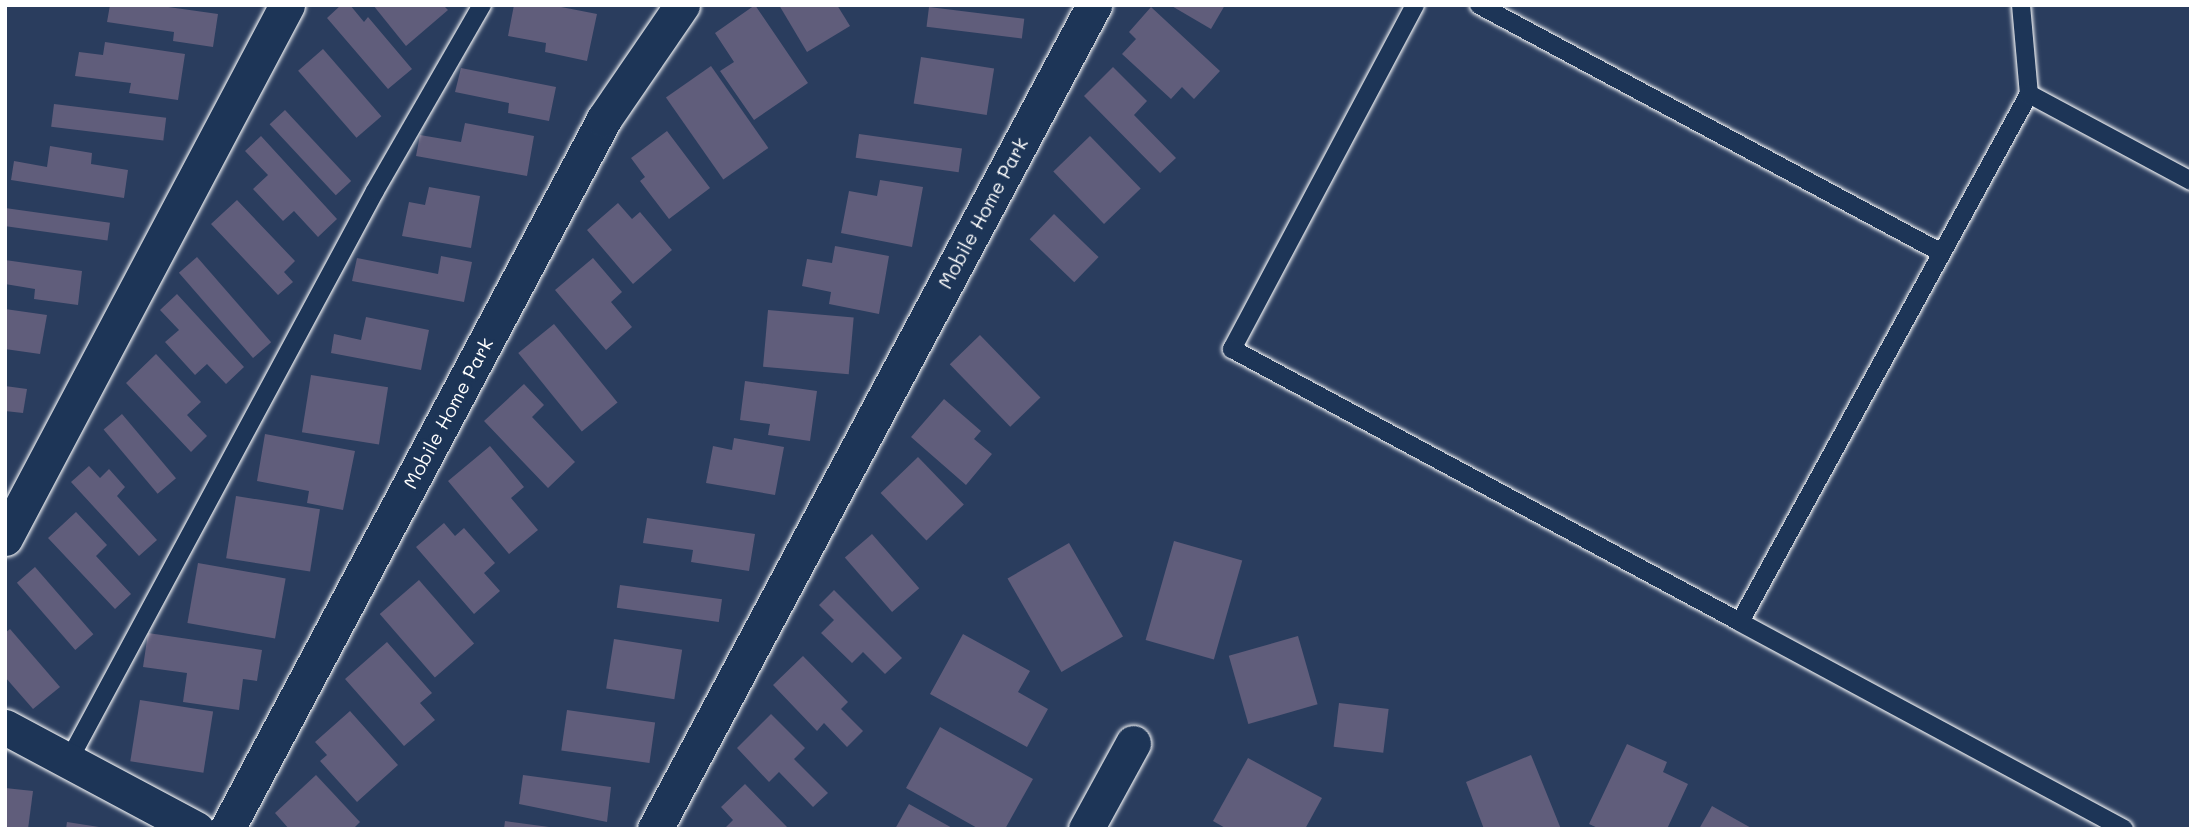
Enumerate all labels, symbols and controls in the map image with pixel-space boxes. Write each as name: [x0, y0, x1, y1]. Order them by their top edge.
street label: Mobile Home Park: [934, 134, 1032, 292]
street label: Mobile Home Park: [399, 334, 497, 492]

